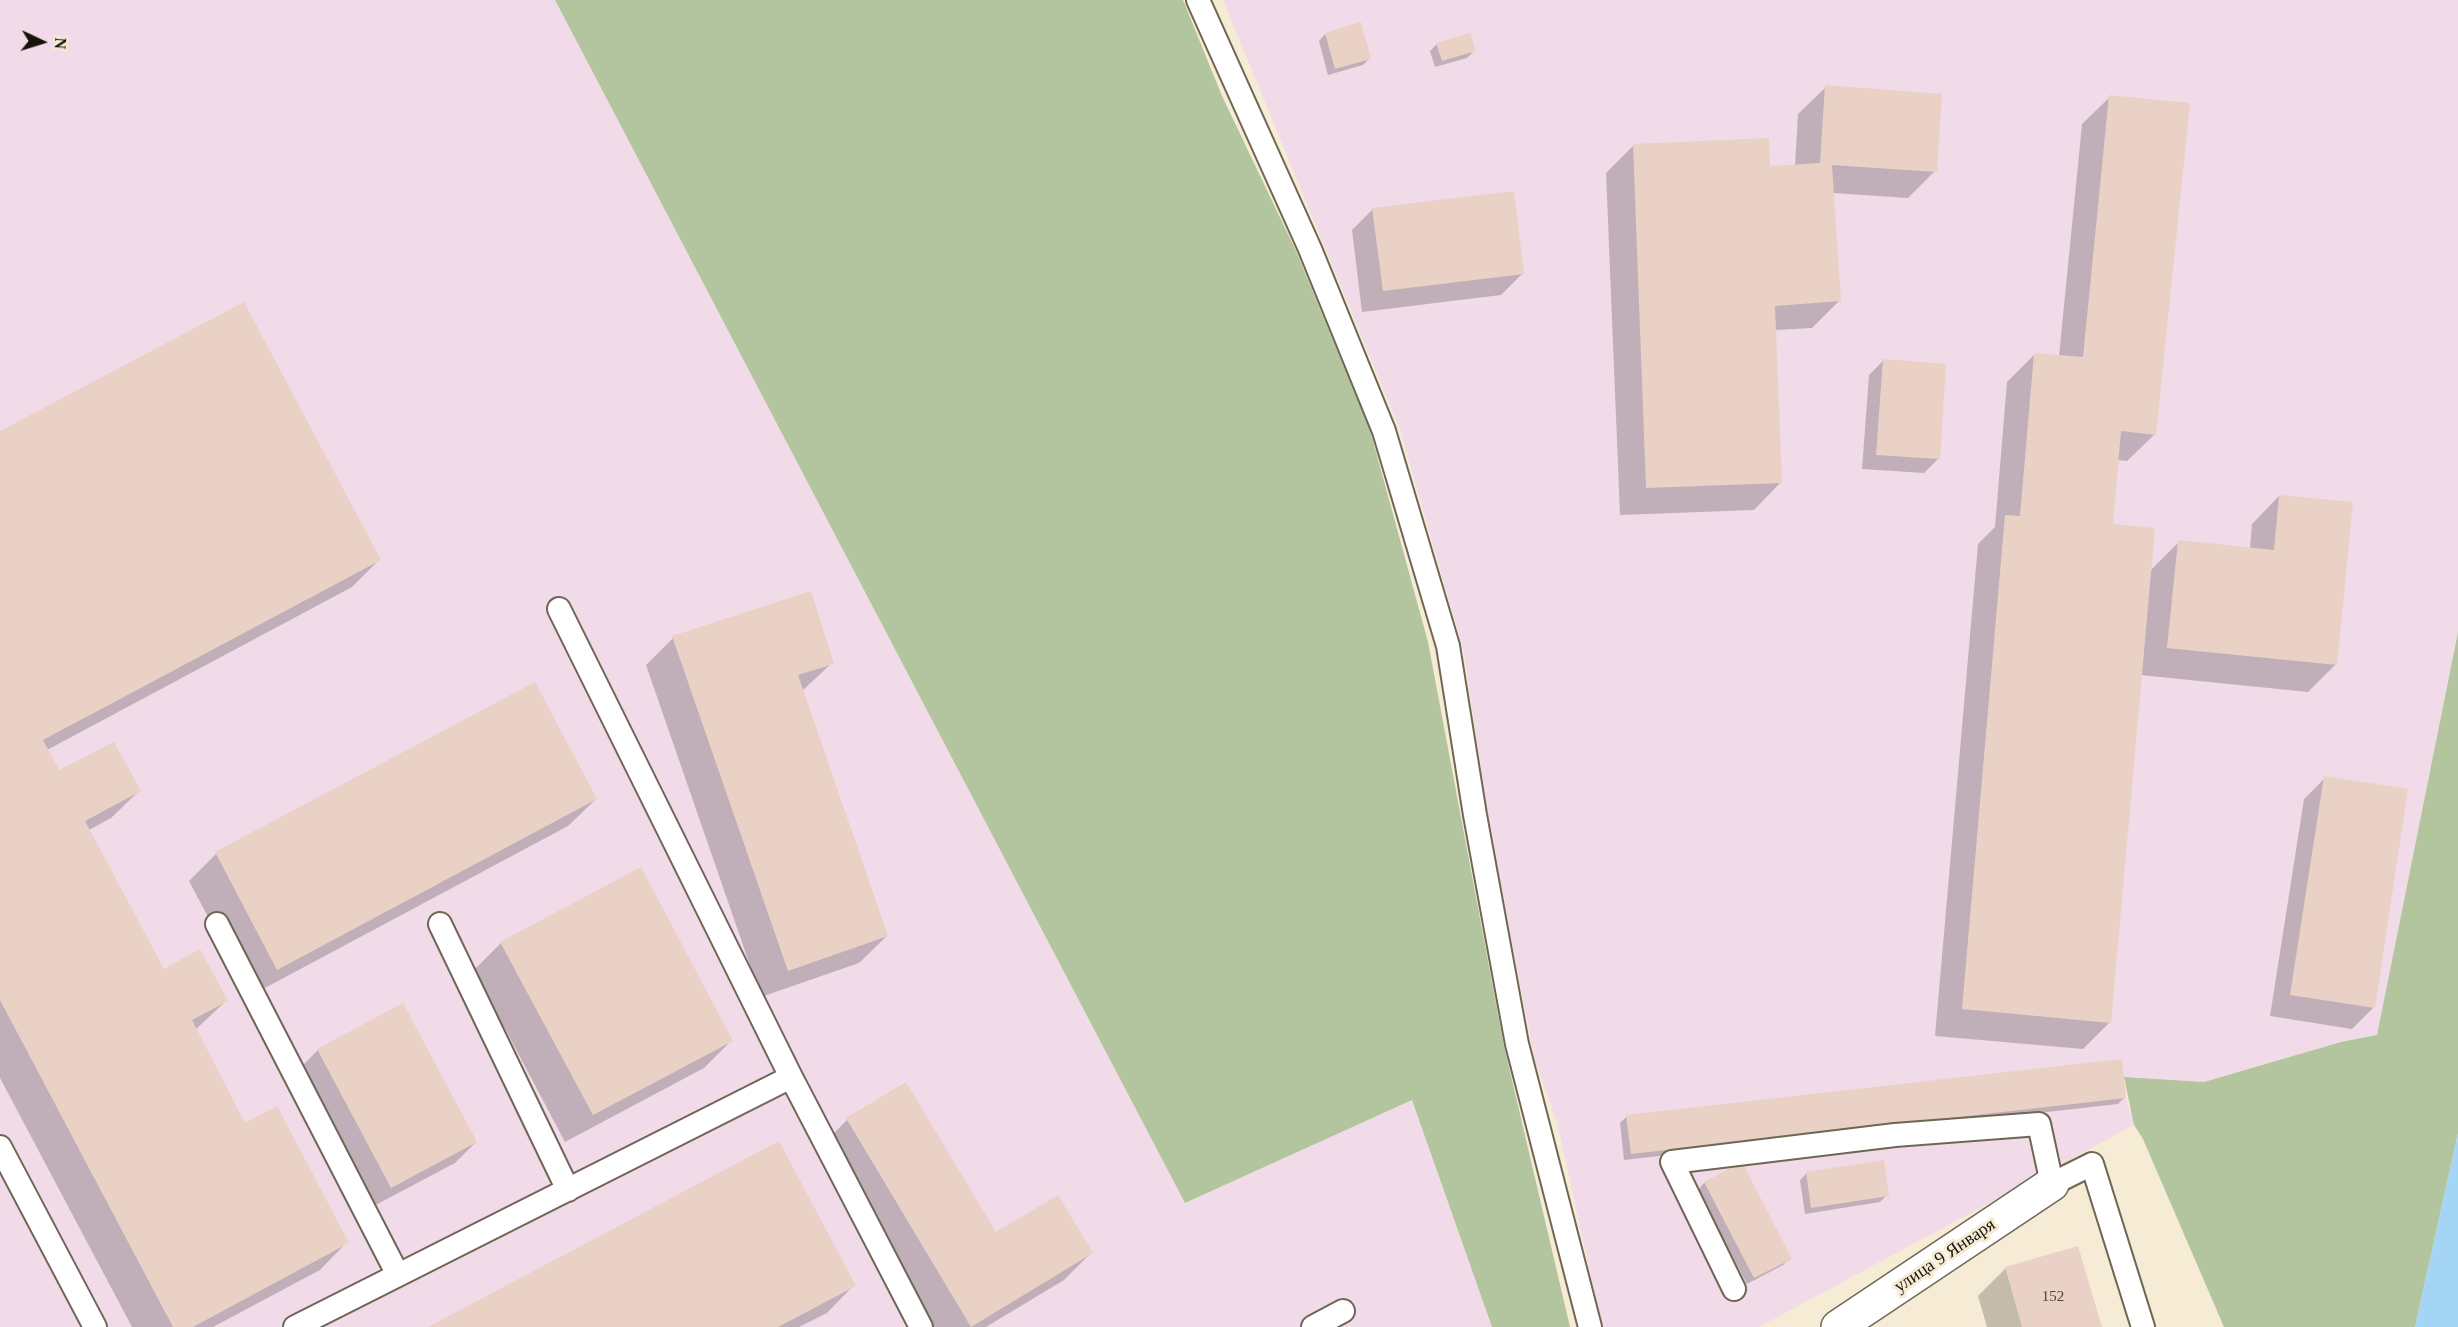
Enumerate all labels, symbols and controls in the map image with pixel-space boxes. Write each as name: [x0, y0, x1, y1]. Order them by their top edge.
north arrow: [12, 12, 72, 72]
text: N: [52, 37, 69, 50]
street label: улица 9 Января: [1890, 1214, 2000, 1298]
house number: 152: [2042, 1288, 2064, 1306]

